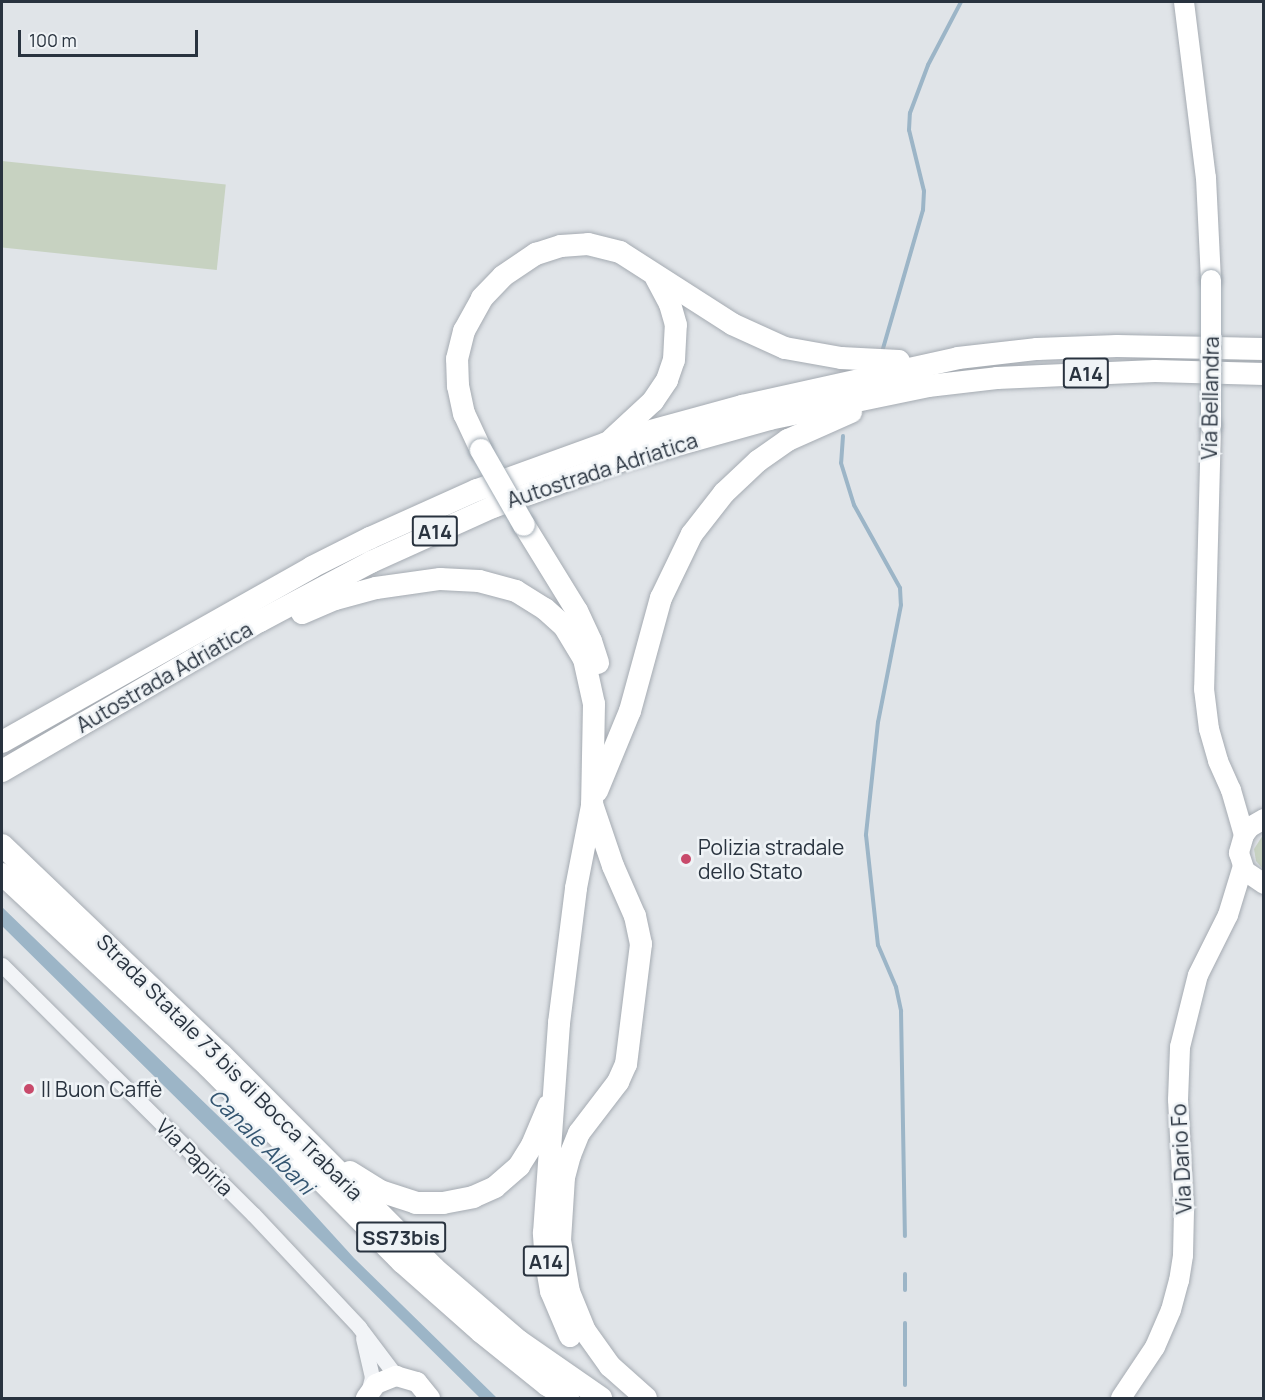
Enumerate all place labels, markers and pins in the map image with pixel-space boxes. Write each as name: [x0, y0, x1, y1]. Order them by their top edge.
place label: Polizia stradale dello Stato: [698, 834, 844, 884]
marker: Polizia stradale dello Stato: [679, 852, 693, 866]
place label: Il Buon Caffè: [41, 1076, 162, 1102]
marker: Il Buon Caffè: [22, 1082, 36, 1096]

